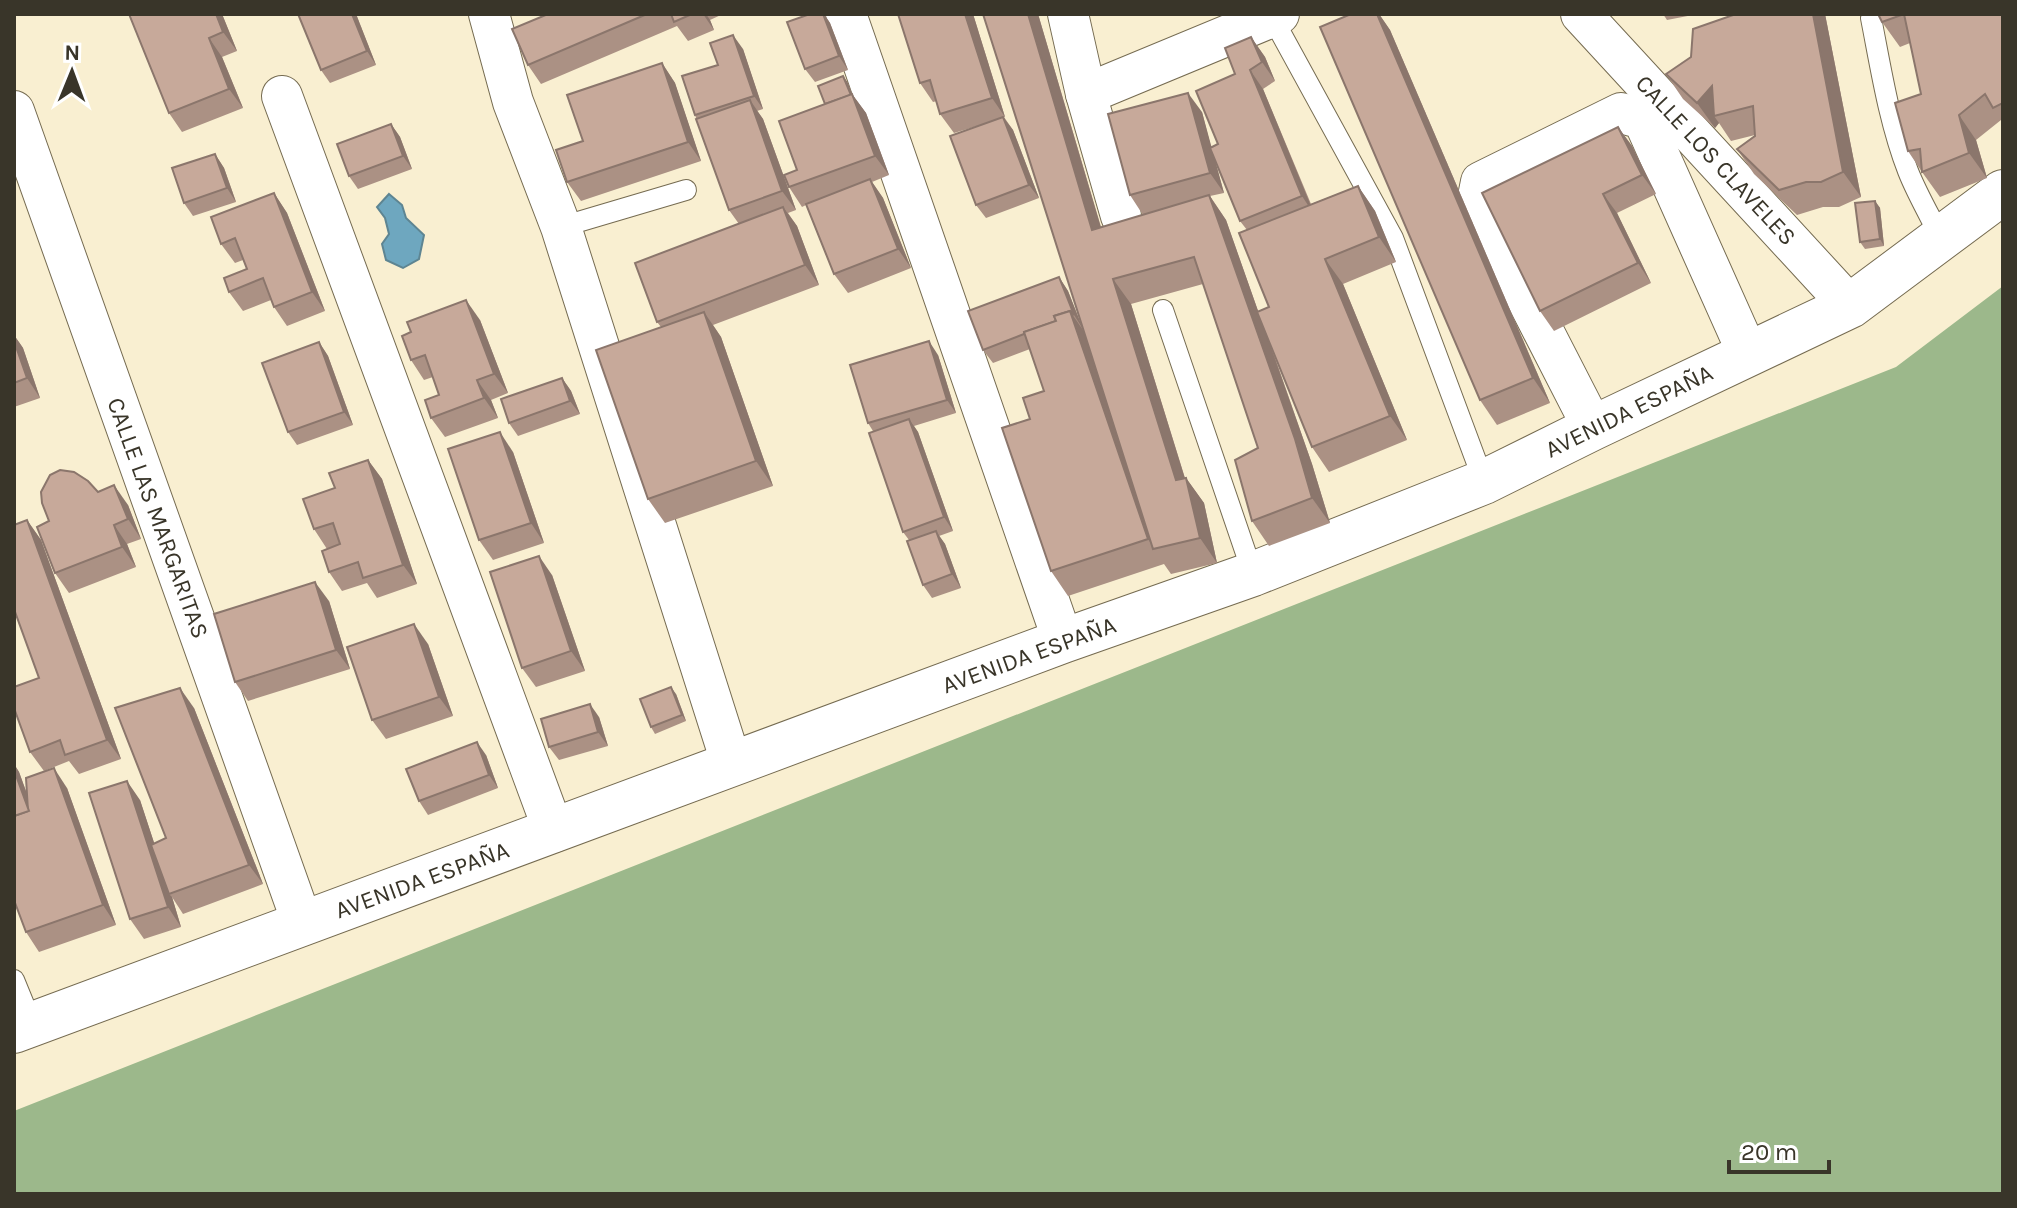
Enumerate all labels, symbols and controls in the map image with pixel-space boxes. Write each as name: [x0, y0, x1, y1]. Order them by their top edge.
north arrow: [32, 32, 112, 112]
text: N: [64, 40, 80, 66]
street label: CALLE LOS CLAVELES: [1630, 69, 1802, 251]
street label: AVENIDA ESPAÑA: [1541, 358, 1718, 464]
street label: CALLE LAS MARGARITAS: [101, 394, 215, 642]
street label: AVENIDA ESPAÑA: [938, 610, 1120, 699]
street label: AVENIDA ESPAÑA: [331, 835, 513, 924]
scale bar: [1729, 1124, 1829, 1174]
text: 20 m: [1741, 1138, 1797, 1166]

